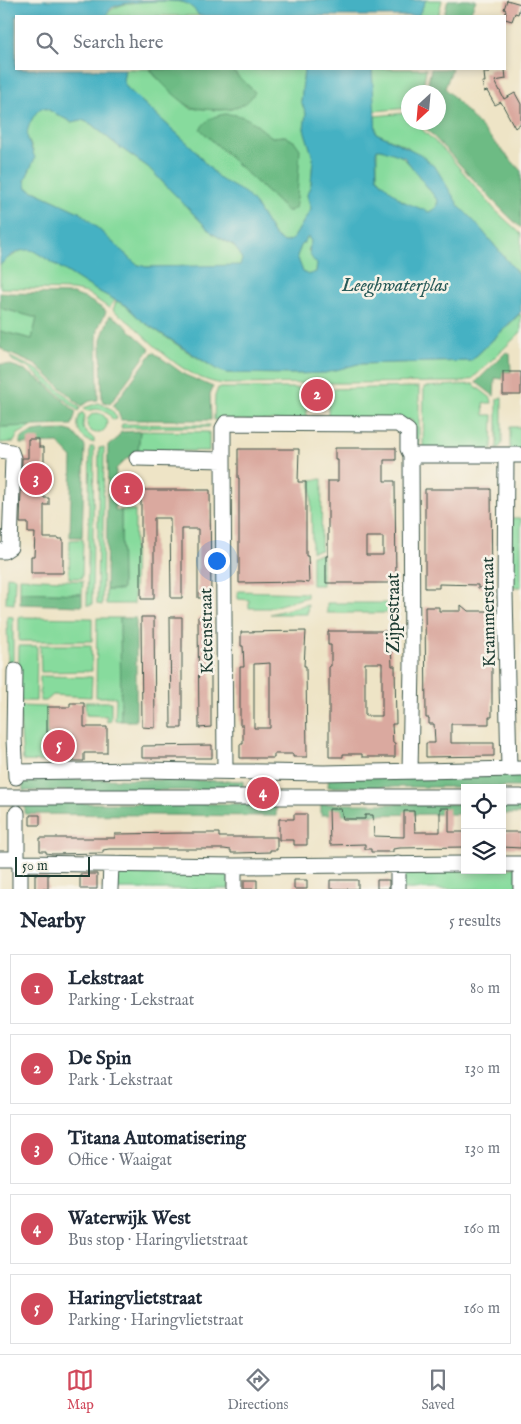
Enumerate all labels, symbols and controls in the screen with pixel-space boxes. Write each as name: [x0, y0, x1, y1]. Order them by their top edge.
search box: [15, 15, 506, 70]
icon: search: [33, 29, 61, 57]
text: Search here: [73, 31, 164, 55]
north arrow: [401, 85, 446, 130]
water label: Leeghwaterplas: [341, 274, 449, 298]
pin: 2: [301, 376, 333, 414]
pin: 3: [20, 460, 52, 498]
pin: 1: [111, 470, 143, 508]
your location: [204, 548, 230, 574]
street label: Krammerstraat: [477, 556, 502, 668]
street label: Zijpestraat: [383, 573, 406, 653]
street label: Ketenstraat: [195, 588, 220, 674]
pin: 5: [43, 727, 75, 765]
pin: 4: [247, 774, 279, 812]
map controls: [461, 784, 506, 874]
button: locate: [461, 784, 506, 829]
button: layers: [461, 829, 506, 874]
scale bar: [15, 854, 90, 877]
text: 50 m: [22, 857, 48, 875]
text: Nearby: [20, 908, 85, 935]
text: 5 results: [449, 912, 501, 932]
text: Lekstraat: [68, 967, 144, 991]
text: 1: [34, 979, 40, 999]
text: 80 m: [470, 979, 500, 999]
text: Parking · Lekstraat: [68, 991, 194, 1011]
text: De Spin: [68, 1047, 131, 1071]
text: 2: [33, 1059, 41, 1079]
text: 130 m: [464, 1059, 500, 1079]
text: Park · Lekstraat: [68, 1071, 173, 1091]
text: Titana Automatisering: [68, 1127, 246, 1151]
text: 3: [34, 1139, 40, 1159]
text: 130 m: [464, 1139, 500, 1159]
text: Office · Waaigat: [68, 1151, 172, 1171]
text: Waterwijk West: [68, 1207, 191, 1231]
text: 4: [33, 1219, 41, 1239]
text: 160 m: [464, 1219, 500, 1239]
text: Bus stop · Haringvlietstraat: [68, 1231, 248, 1251]
text: Haringvlietstraat: [68, 1287, 202, 1311]
text: 5: [34, 1299, 40, 1319]
text: 160 m: [464, 1299, 500, 1319]
text: Parking · Haringvlietstraat: [68, 1311, 244, 1331]
tab: Map: [66, 1366, 94, 1414]
tab: Directions: [227, 1366, 288, 1414]
tab: Saved: [421, 1366, 454, 1414]

